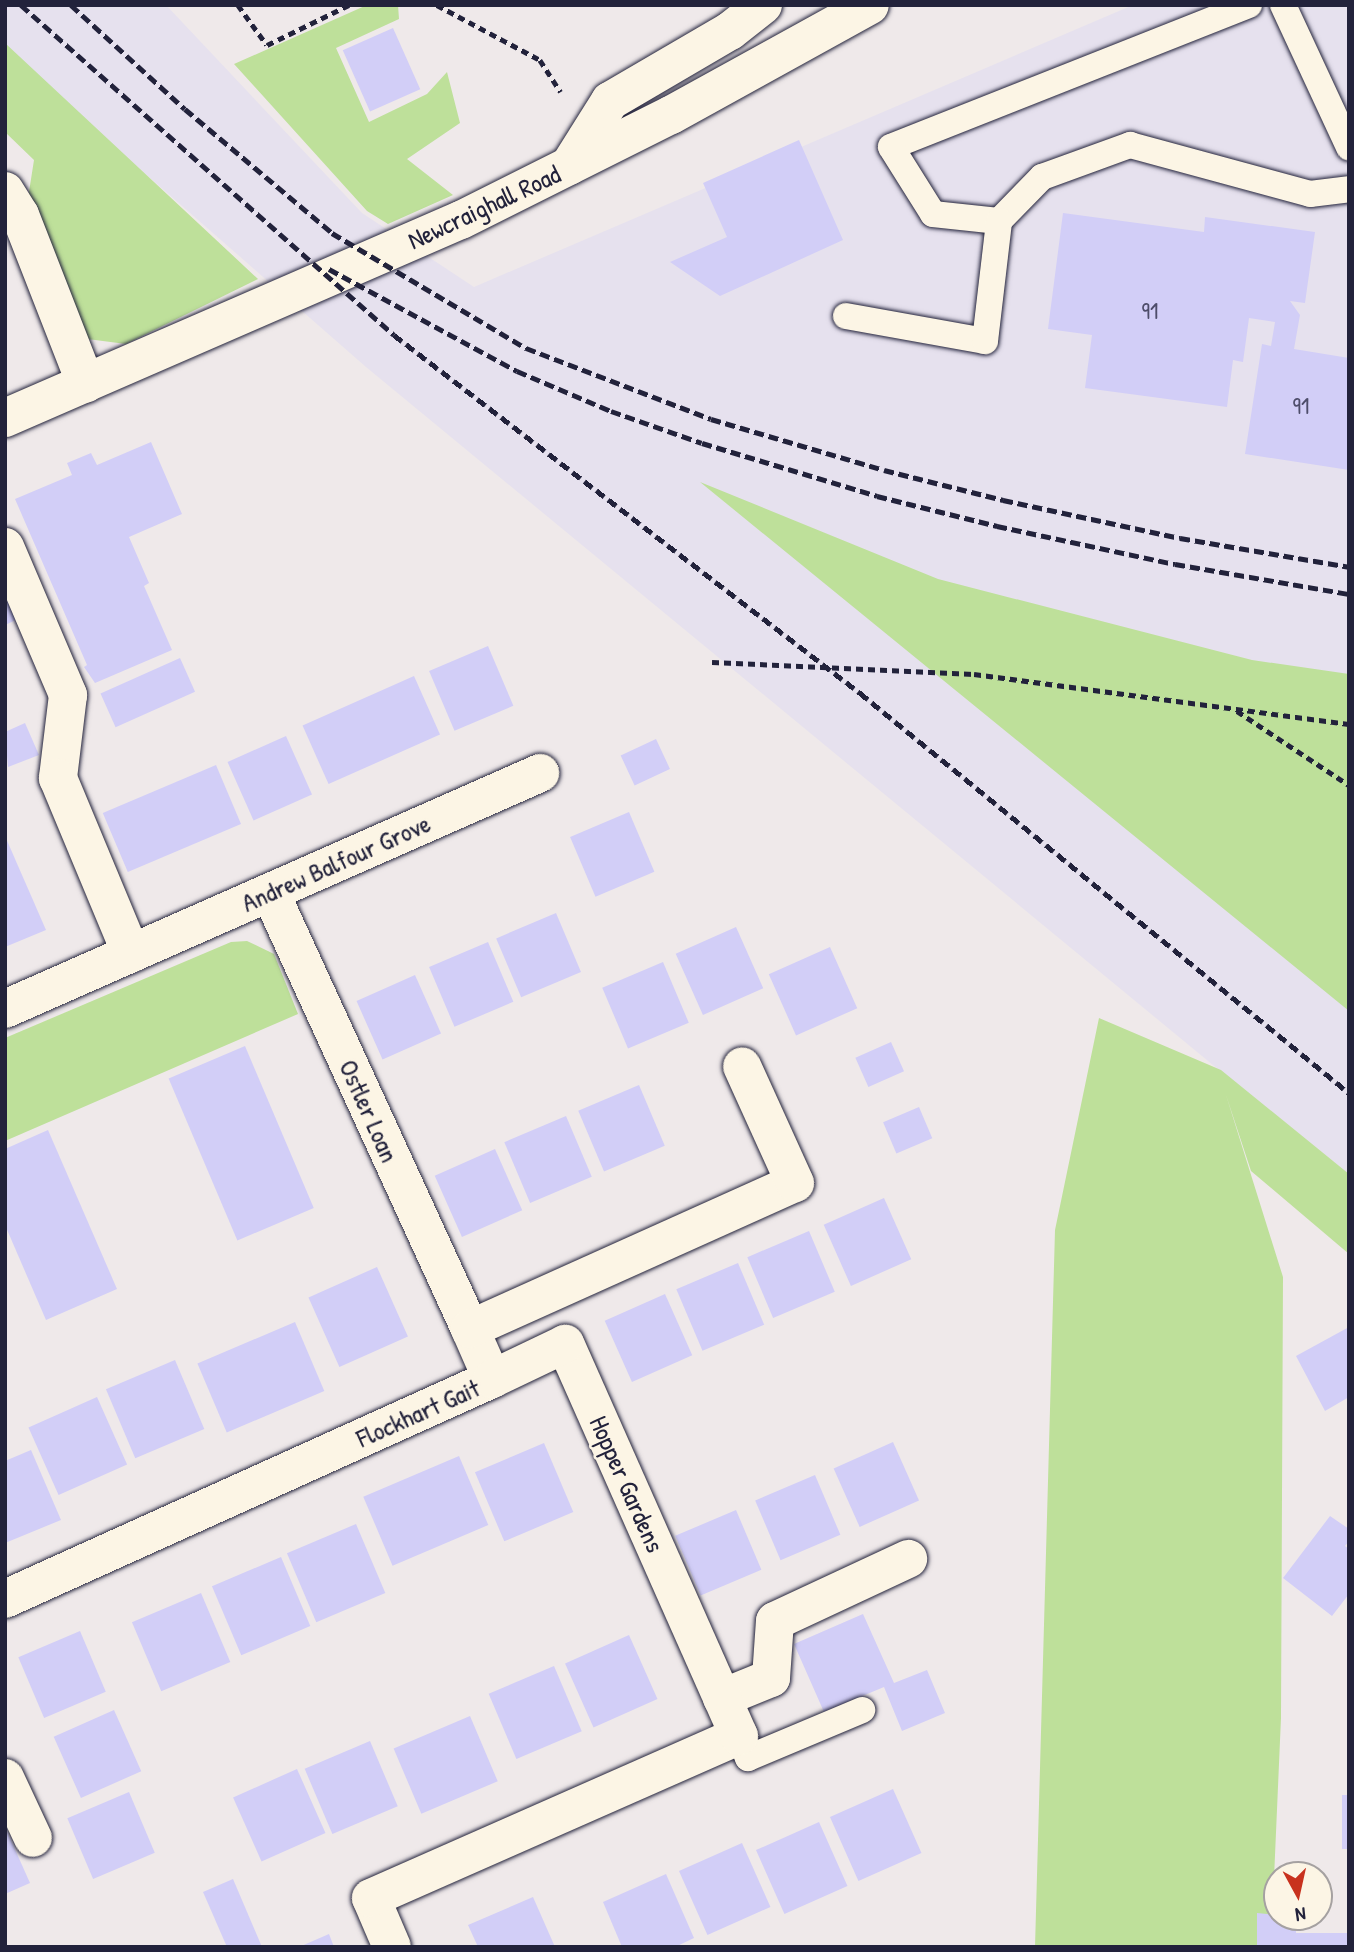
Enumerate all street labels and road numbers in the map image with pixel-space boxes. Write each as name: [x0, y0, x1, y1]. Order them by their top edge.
street label: Newcraighall Road: [403, 158, 565, 256]
street label: Andrew Balfour Grove: [237, 807, 435, 919]
street label: Ostler Loan: [333, 1055, 405, 1167]
street label: Flockhart Gait: [352, 1372, 484, 1454]
street label: Hopper Gardens: [583, 1411, 671, 1557]

